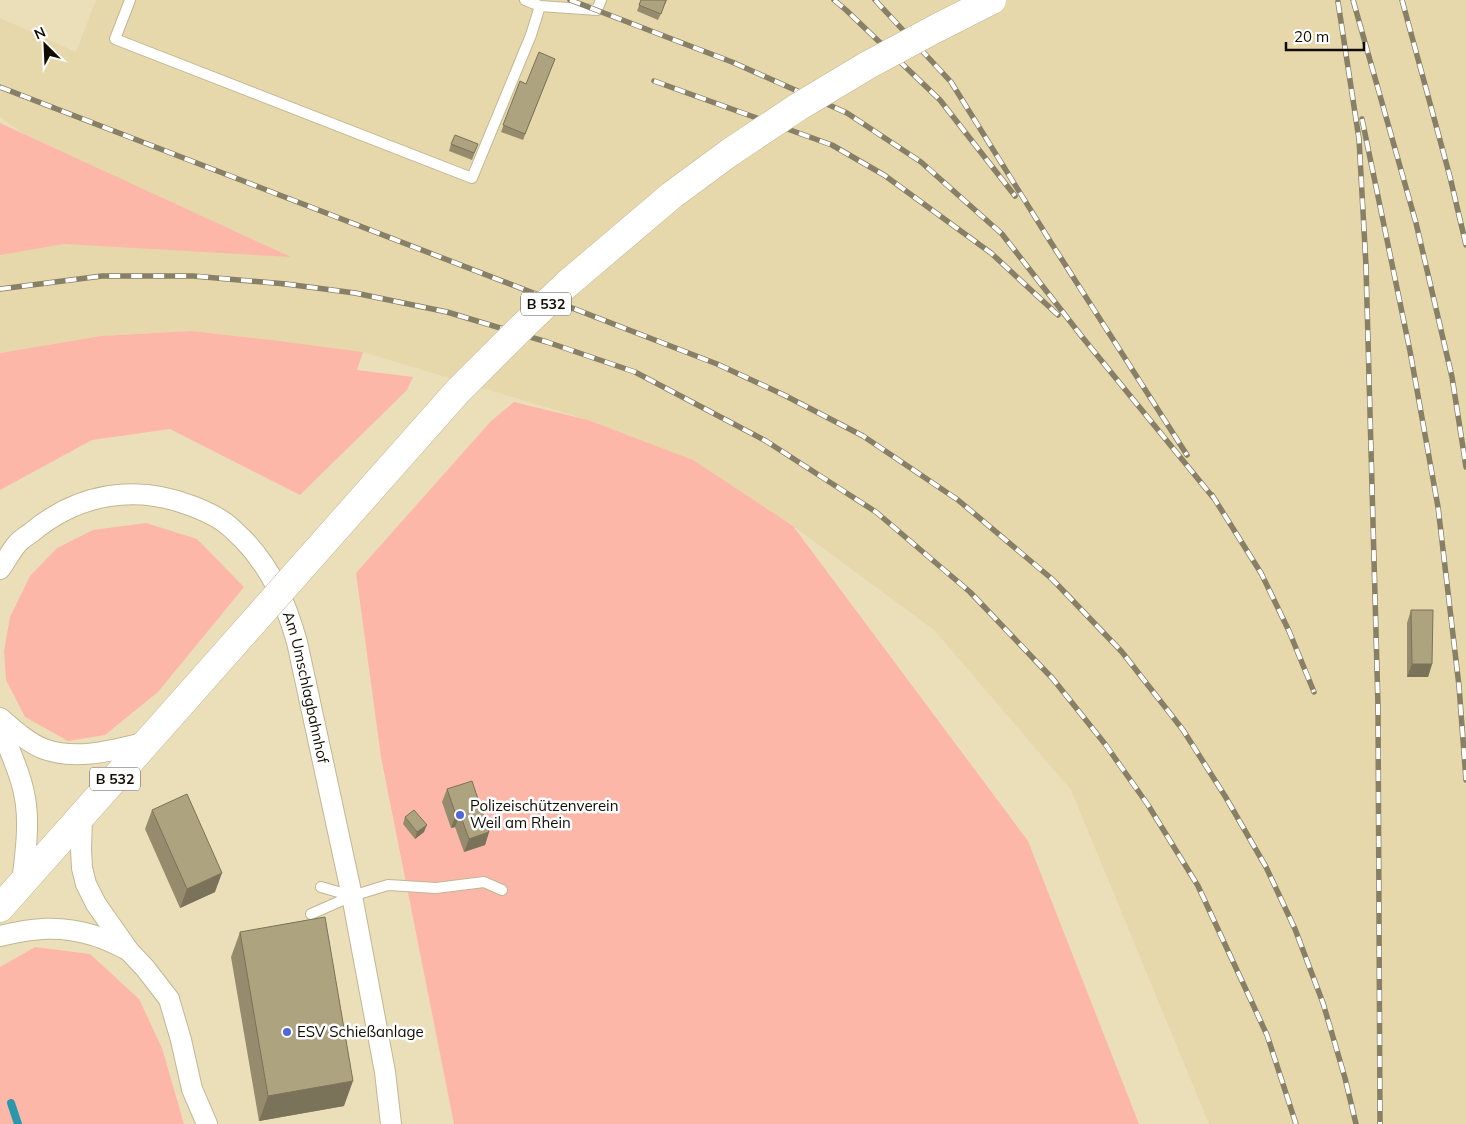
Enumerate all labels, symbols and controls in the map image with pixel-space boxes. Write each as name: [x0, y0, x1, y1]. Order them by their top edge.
north arrow: [20, 20, 70, 70]
scale bar: [1286, 20, 1364, 52]
text: N: [31, 23, 48, 43]
text: 20 m: [1294, 27, 1329, 46]
road number: B 532: [521, 292, 571, 316]
street label: Am Umschlagbahnhof: [279, 609, 333, 766]
road number: B 532: [90, 768, 140, 791]
place label: Polizeischützenverein Weil am Rhein: [470, 796, 618, 832]
marker: Polizeischützenverein Weil am Rhein: [454, 809, 466, 821]
place label: ESV Schießanlage: [297, 1022, 424, 1041]
marker: ESV Schießanlage: [281, 1026, 293, 1038]

